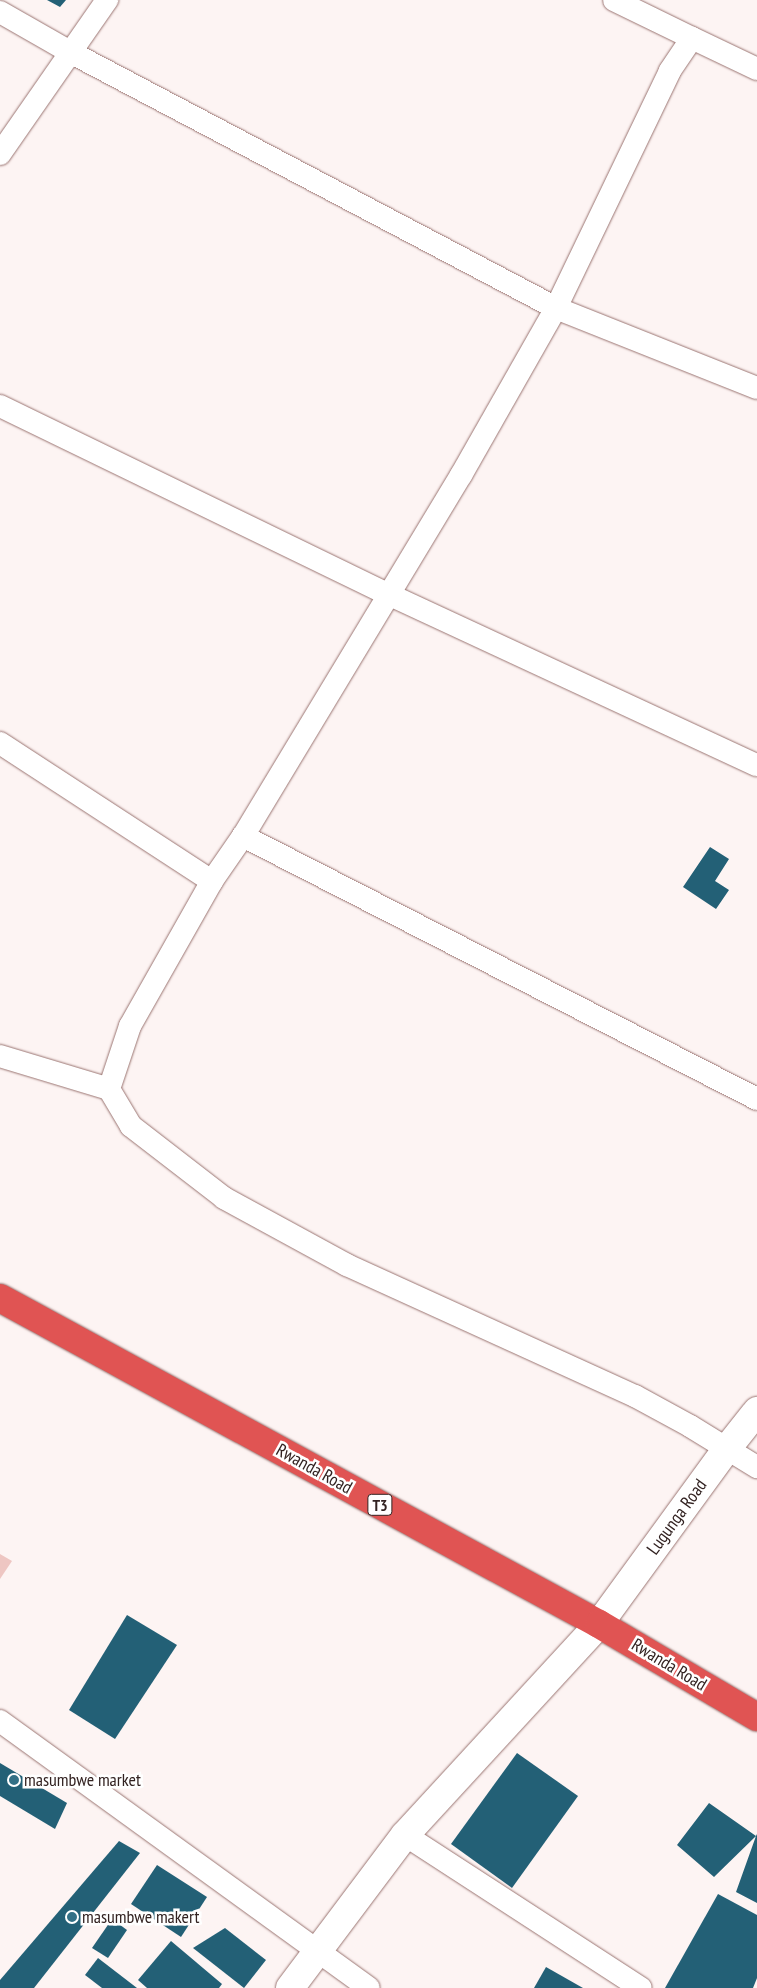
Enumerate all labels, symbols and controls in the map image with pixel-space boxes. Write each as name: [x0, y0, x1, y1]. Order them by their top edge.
street label: Rwanda Road: [272, 1439, 356, 1499]
street label: Lugunga Road: [642, 1475, 712, 1559]
road number: T3: [366, 1492, 394, 1518]
street label: Rwanda Road: [628, 1634, 710, 1696]
place label: masumbwe market: [24, 1769, 141, 1791]
marker: masumbwe market: [8, 1774, 20, 1786]
place label: masumbwe makert: [82, 1906, 199, 1928]
marker: masumbwe makert: [66, 1911, 78, 1923]

